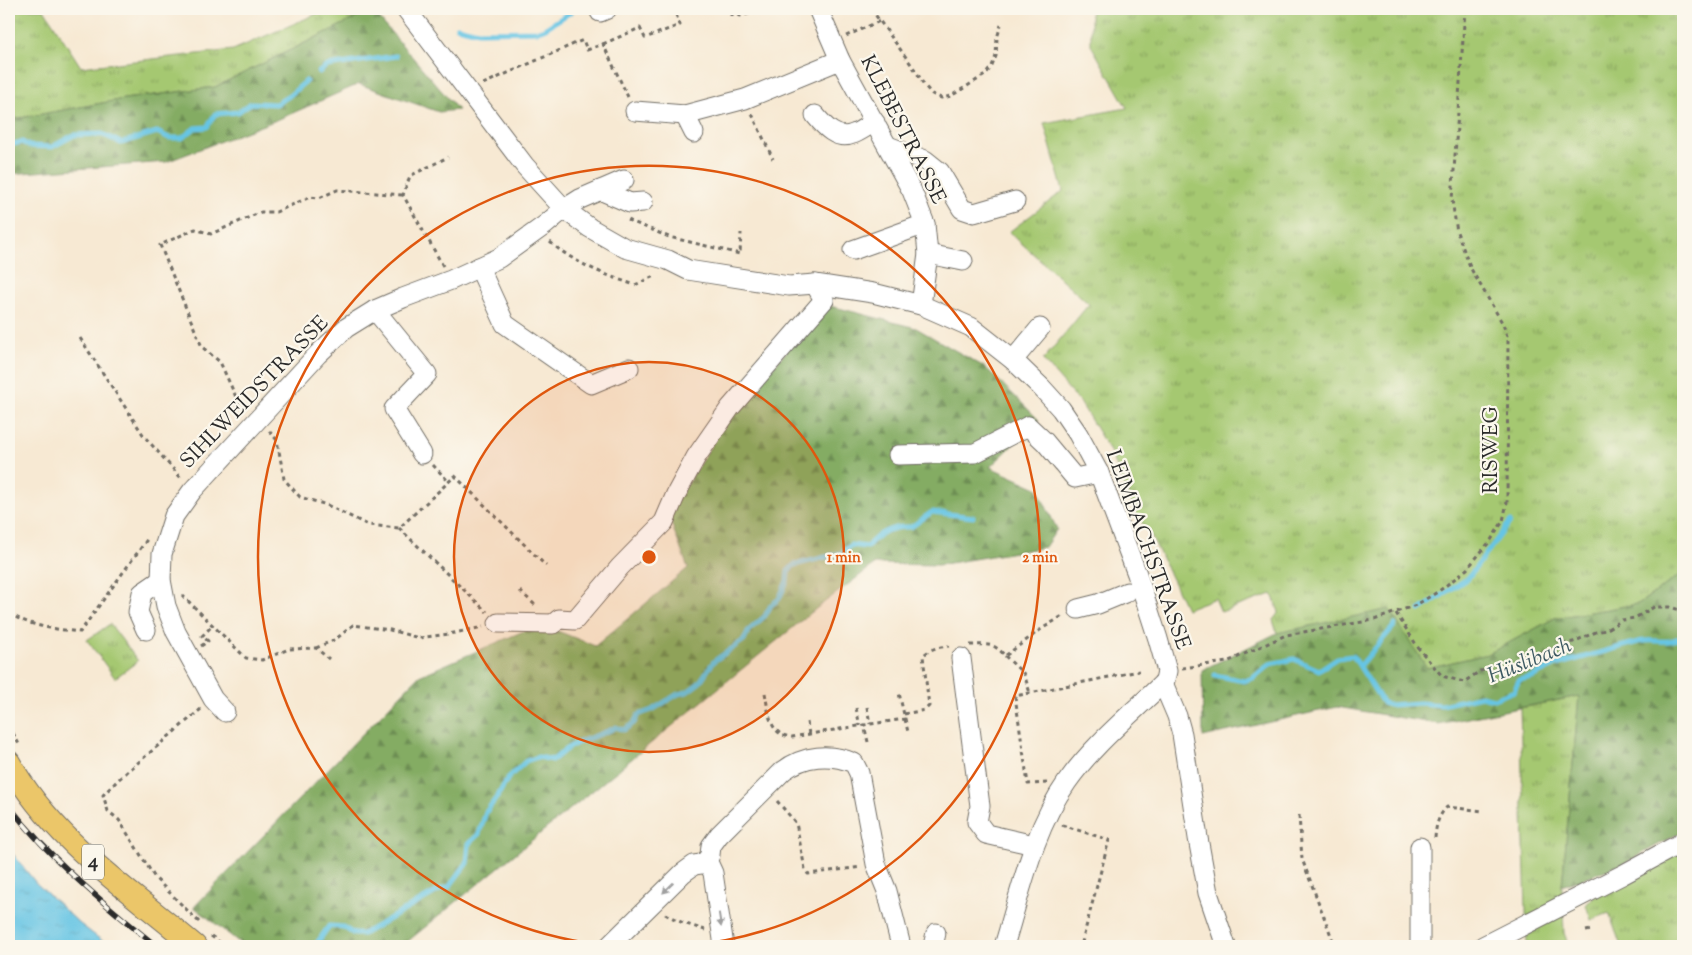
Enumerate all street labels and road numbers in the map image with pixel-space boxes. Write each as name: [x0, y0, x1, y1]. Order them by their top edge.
street label: KLEBESTRASSE: [852, 50, 953, 210]
street label: SIHLWEIDSTRASSE: [174, 310, 336, 476]
street label: RISWEG: [1477, 406, 1507, 494]
street label: LEIMBACHSTRASSE: [1097, 446, 1197, 654]
road number: 4: [82, 844, 104, 880]

